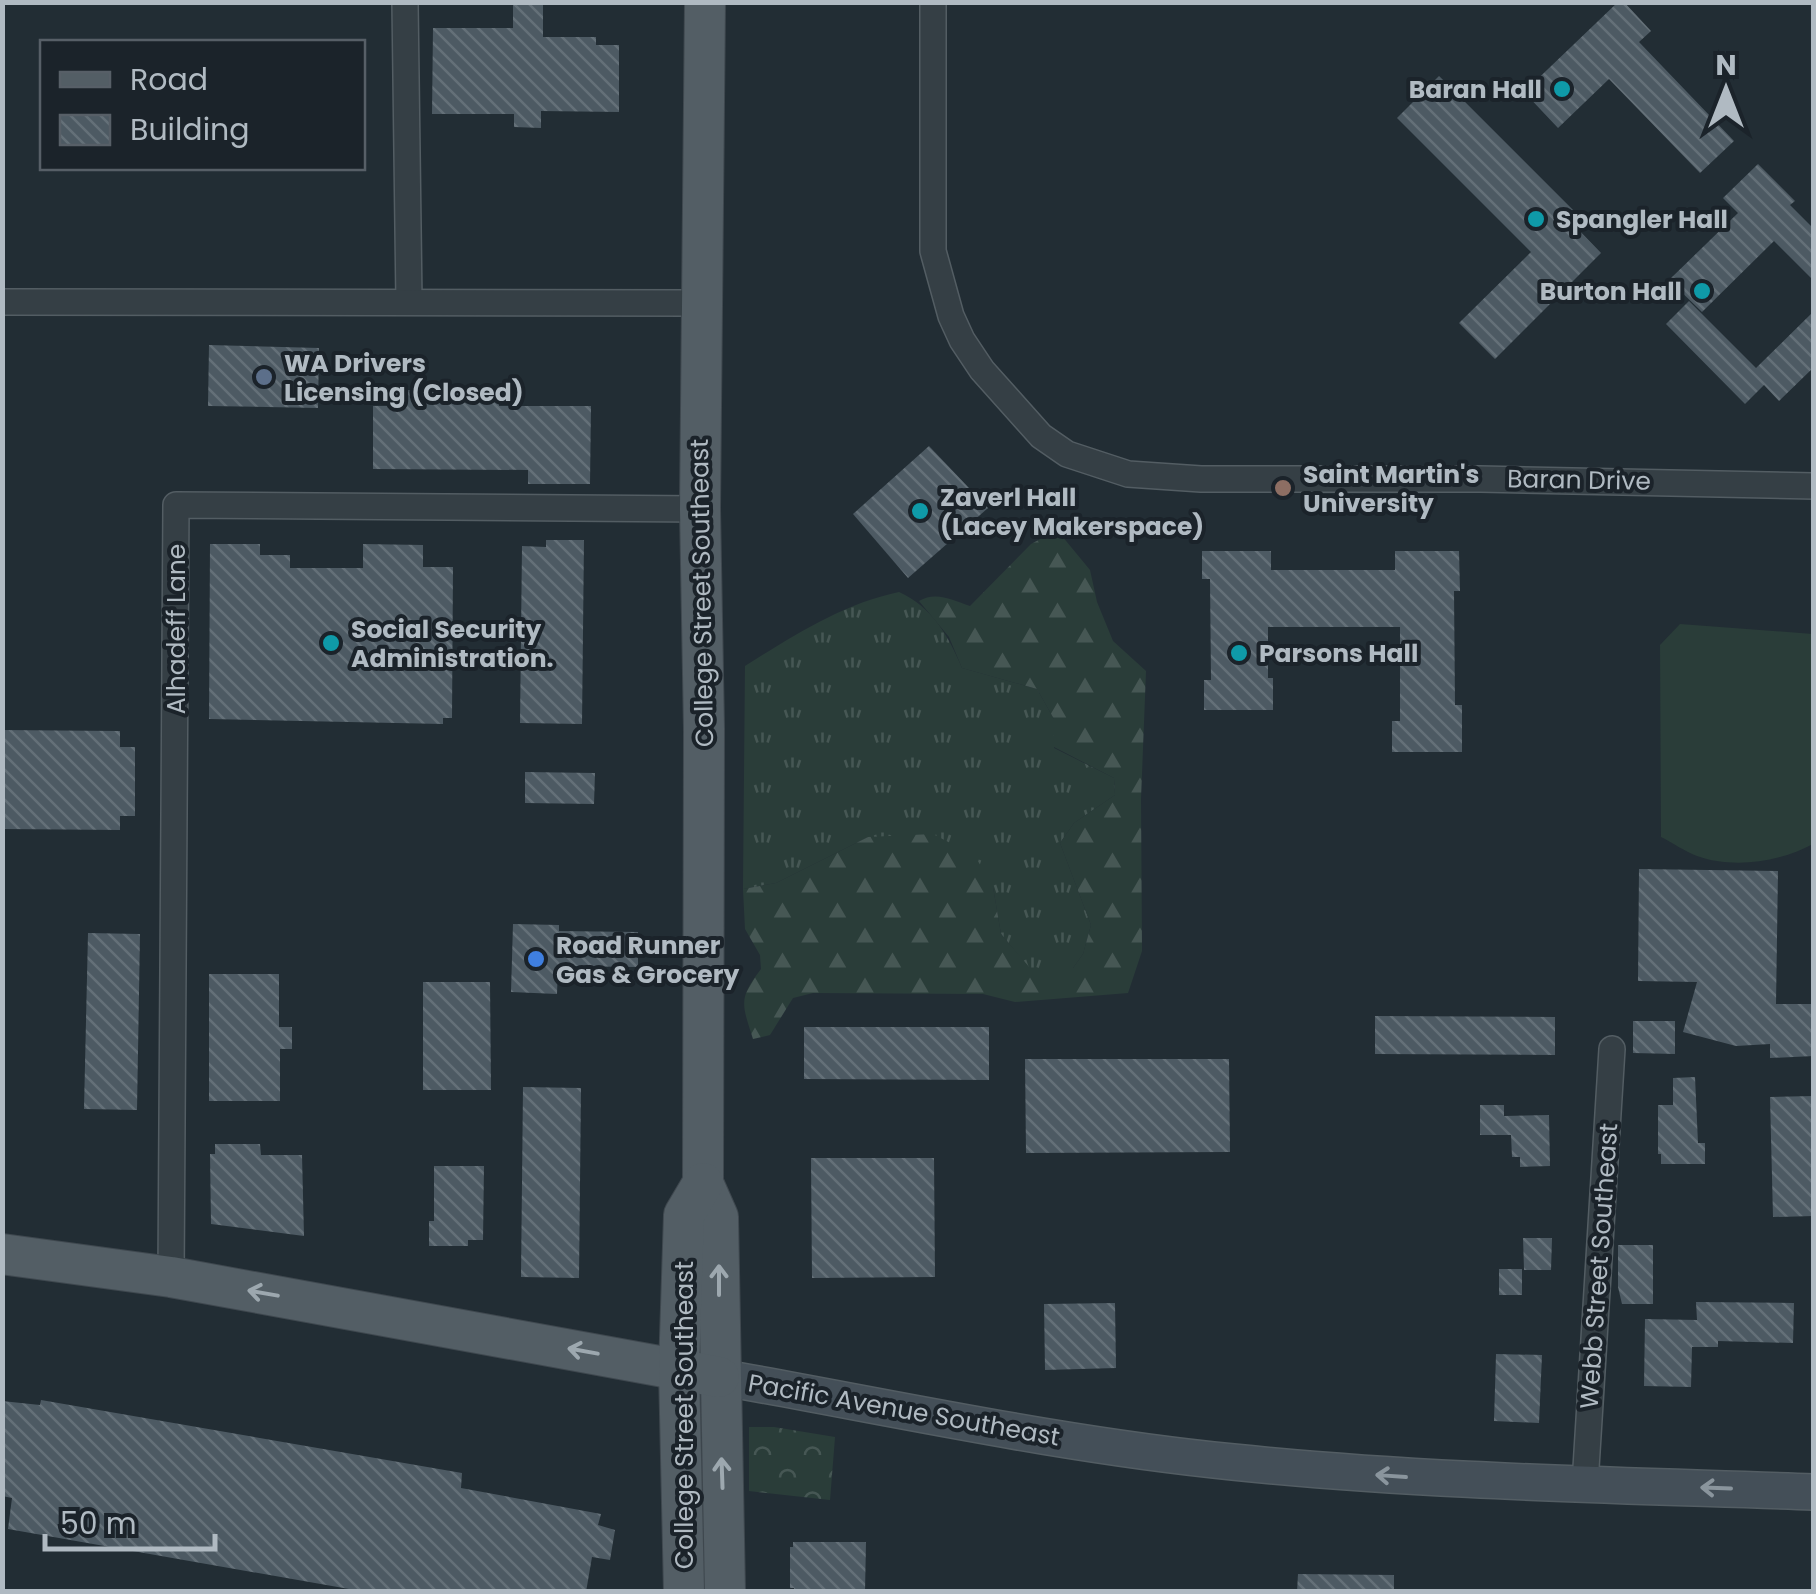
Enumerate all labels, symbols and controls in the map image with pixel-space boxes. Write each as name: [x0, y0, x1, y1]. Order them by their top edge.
legend: [40, 40, 365, 170]
north arrow: [1676, 40, 1776, 140]
text: N: [1715, 46, 1737, 85]
text: Road: [130, 58, 208, 101]
place label: Baran Hall: [1409, 72, 1542, 107]
marker: Baran Hall: [1551, 78, 1573, 100]
text: Building: [130, 108, 250, 151]
place label: Spangler Hall: [1556, 202, 1728, 237]
marker: Spangler Hall: [1525, 208, 1547, 230]
place label: Burton Hall: [1540, 274, 1682, 309]
marker: Burton Hall: [1691, 280, 1713, 302]
place label: WA Drivers Licensing (Closed): [284, 346, 524, 410]
marker: WA Drivers Licensing (Closed): [253, 366, 275, 388]
street label: College Street Southeast: [682, 439, 722, 747]
place label: Saint Martin's University: [1303, 457, 1480, 521]
street label: Baran Drive: [1507, 461, 1651, 499]
marker: Saint Martin's University: [1272, 477, 1294, 499]
place label: Zaverl Hall (Lacey Makerspace): [940, 480, 1204, 544]
marker: Zaverl Hall (Lacey Makerspace): [909, 500, 931, 522]
street label: Alhadeff Lane: [159, 544, 194, 714]
place label: Social Security Administration.: [351, 612, 554, 676]
marker: Social Security Administration.: [320, 632, 342, 654]
place label: Parsons Hall: [1259, 636, 1418, 671]
marker: Parsons Hall: [1228, 642, 1250, 664]
place label: Road Runner Gas & Grocery: [556, 928, 739, 992]
marker: Road Runner Gas & Grocery: [525, 948, 547, 970]
street label: Webb Street Southeast: [1572, 1122, 1626, 1410]
street label: College Street Southeast: [667, 1261, 702, 1569]
one-way arrow: [709, 1264, 728, 1296]
one-way arrow: [247, 1283, 280, 1302]
one-way arrow: [567, 1341, 600, 1360]
street label: Pacific Avenue Southeast: [745, 1365, 1063, 1455]
one-way arrow: [712, 1457, 731, 1489]
one-way arrow: [1376, 1466, 1408, 1485]
one-way arrow: [1701, 1479, 1733, 1498]
scale bar: [45, 1489, 215, 1551]
text: 50 m: [60, 1502, 137, 1545]

